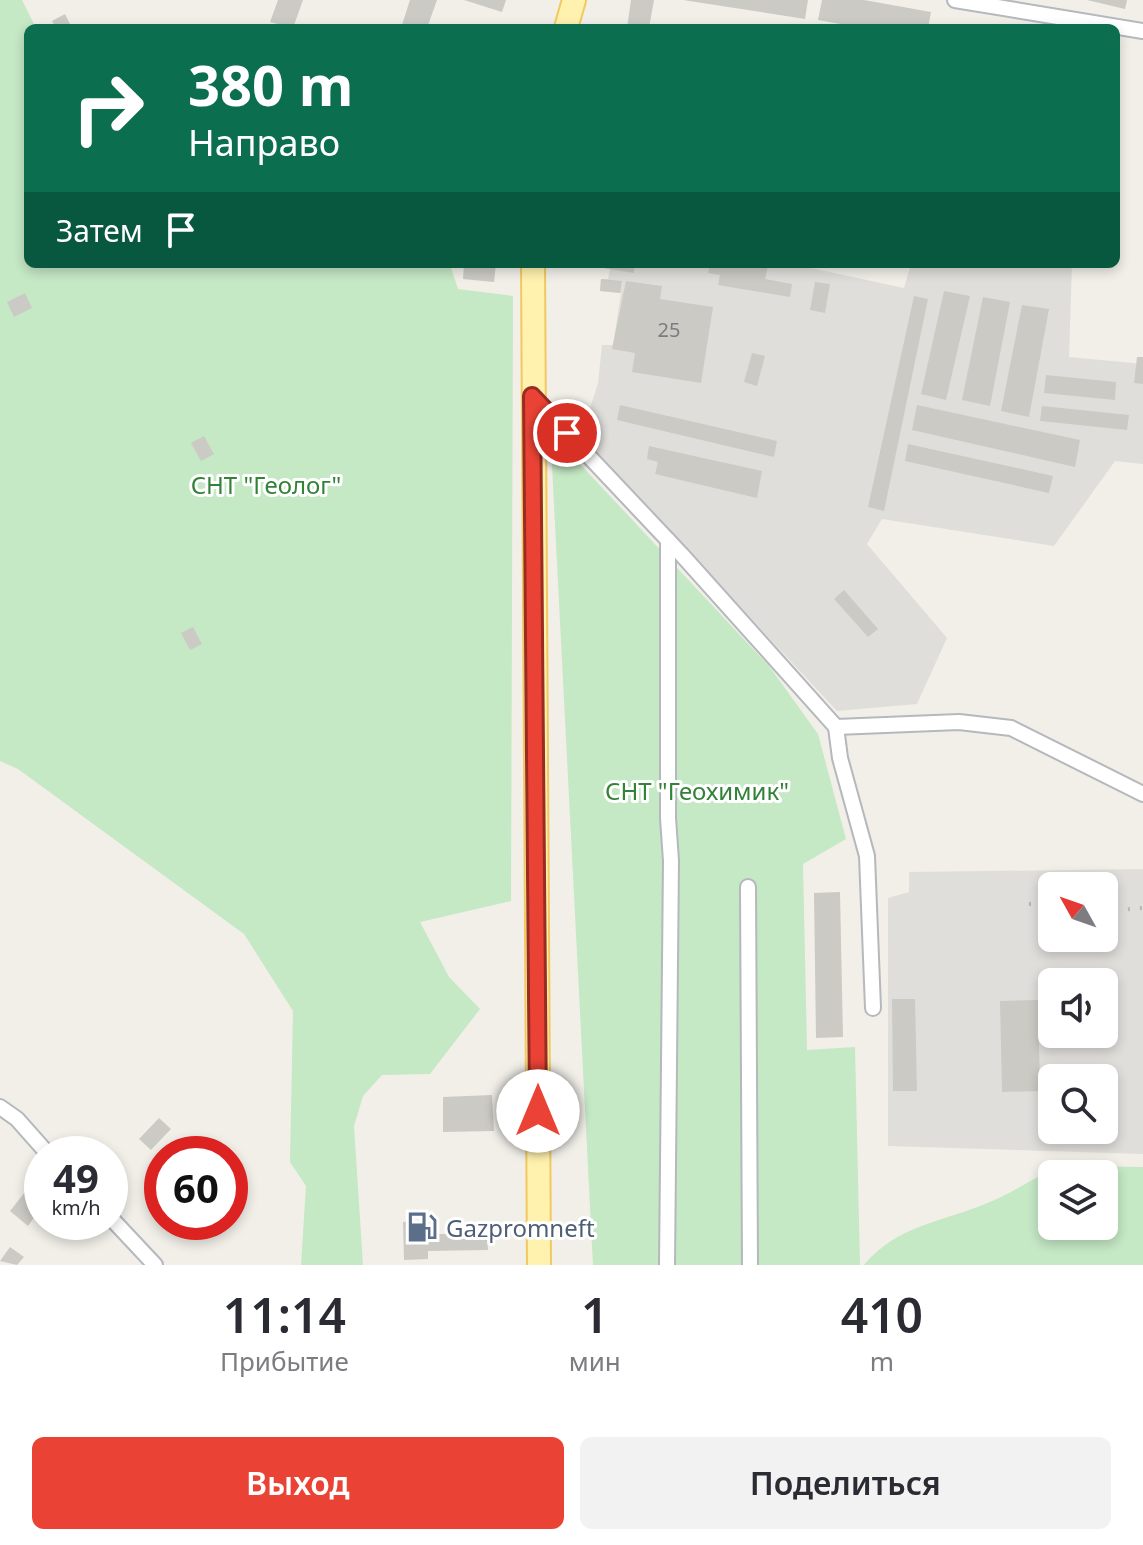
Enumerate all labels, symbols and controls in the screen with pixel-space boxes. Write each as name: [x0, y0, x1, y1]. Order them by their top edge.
text: 380 m: [188, 46, 353, 122]
icon: right: [56, 56, 160, 160]
text: Направо: [188, 118, 340, 167]
icon: arrive: [159, 208, 203, 252]
text: Затем: [56, 210, 143, 251]
house number: 25: [658, 316, 680, 343]
pin: [533, 399, 601, 467]
icon: arrive: [545, 411, 589, 455]
park label: СНТ "Геолог": [191, 468, 341, 501]
park label: СНТ "Геохимик": [605, 774, 789, 807]
north arrow: [1038, 872, 1118, 952]
map controls: [1038, 872, 1118, 1240]
button: sound: [1038, 968, 1118, 1048]
button: search: [1038, 1064, 1118, 1144]
position arrow: [496, 1069, 580, 1153]
speed limit sign: 60: [144, 1136, 248, 1240]
text: 49: [53, 1150, 99, 1205]
button: layers: [1038, 1160, 1118, 1240]
text: km/h: [51, 1194, 101, 1221]
fuel station icon: Gazpromneft: [405, 1210, 439, 1244]
place label: Gazpromneft: [446, 1211, 595, 1244]
text: 11:14: [223, 1282, 346, 1347]
text: 1: [581, 1282, 608, 1347]
text: 410: [841, 1282, 923, 1347]
text: Прибытие: [220, 1343, 349, 1379]
text: мин: [569, 1343, 621, 1379]
text: m: [870, 1343, 894, 1379]
button: Выход: [32, 1437, 564, 1529]
button: Поделиться: [580, 1437, 1111, 1529]

